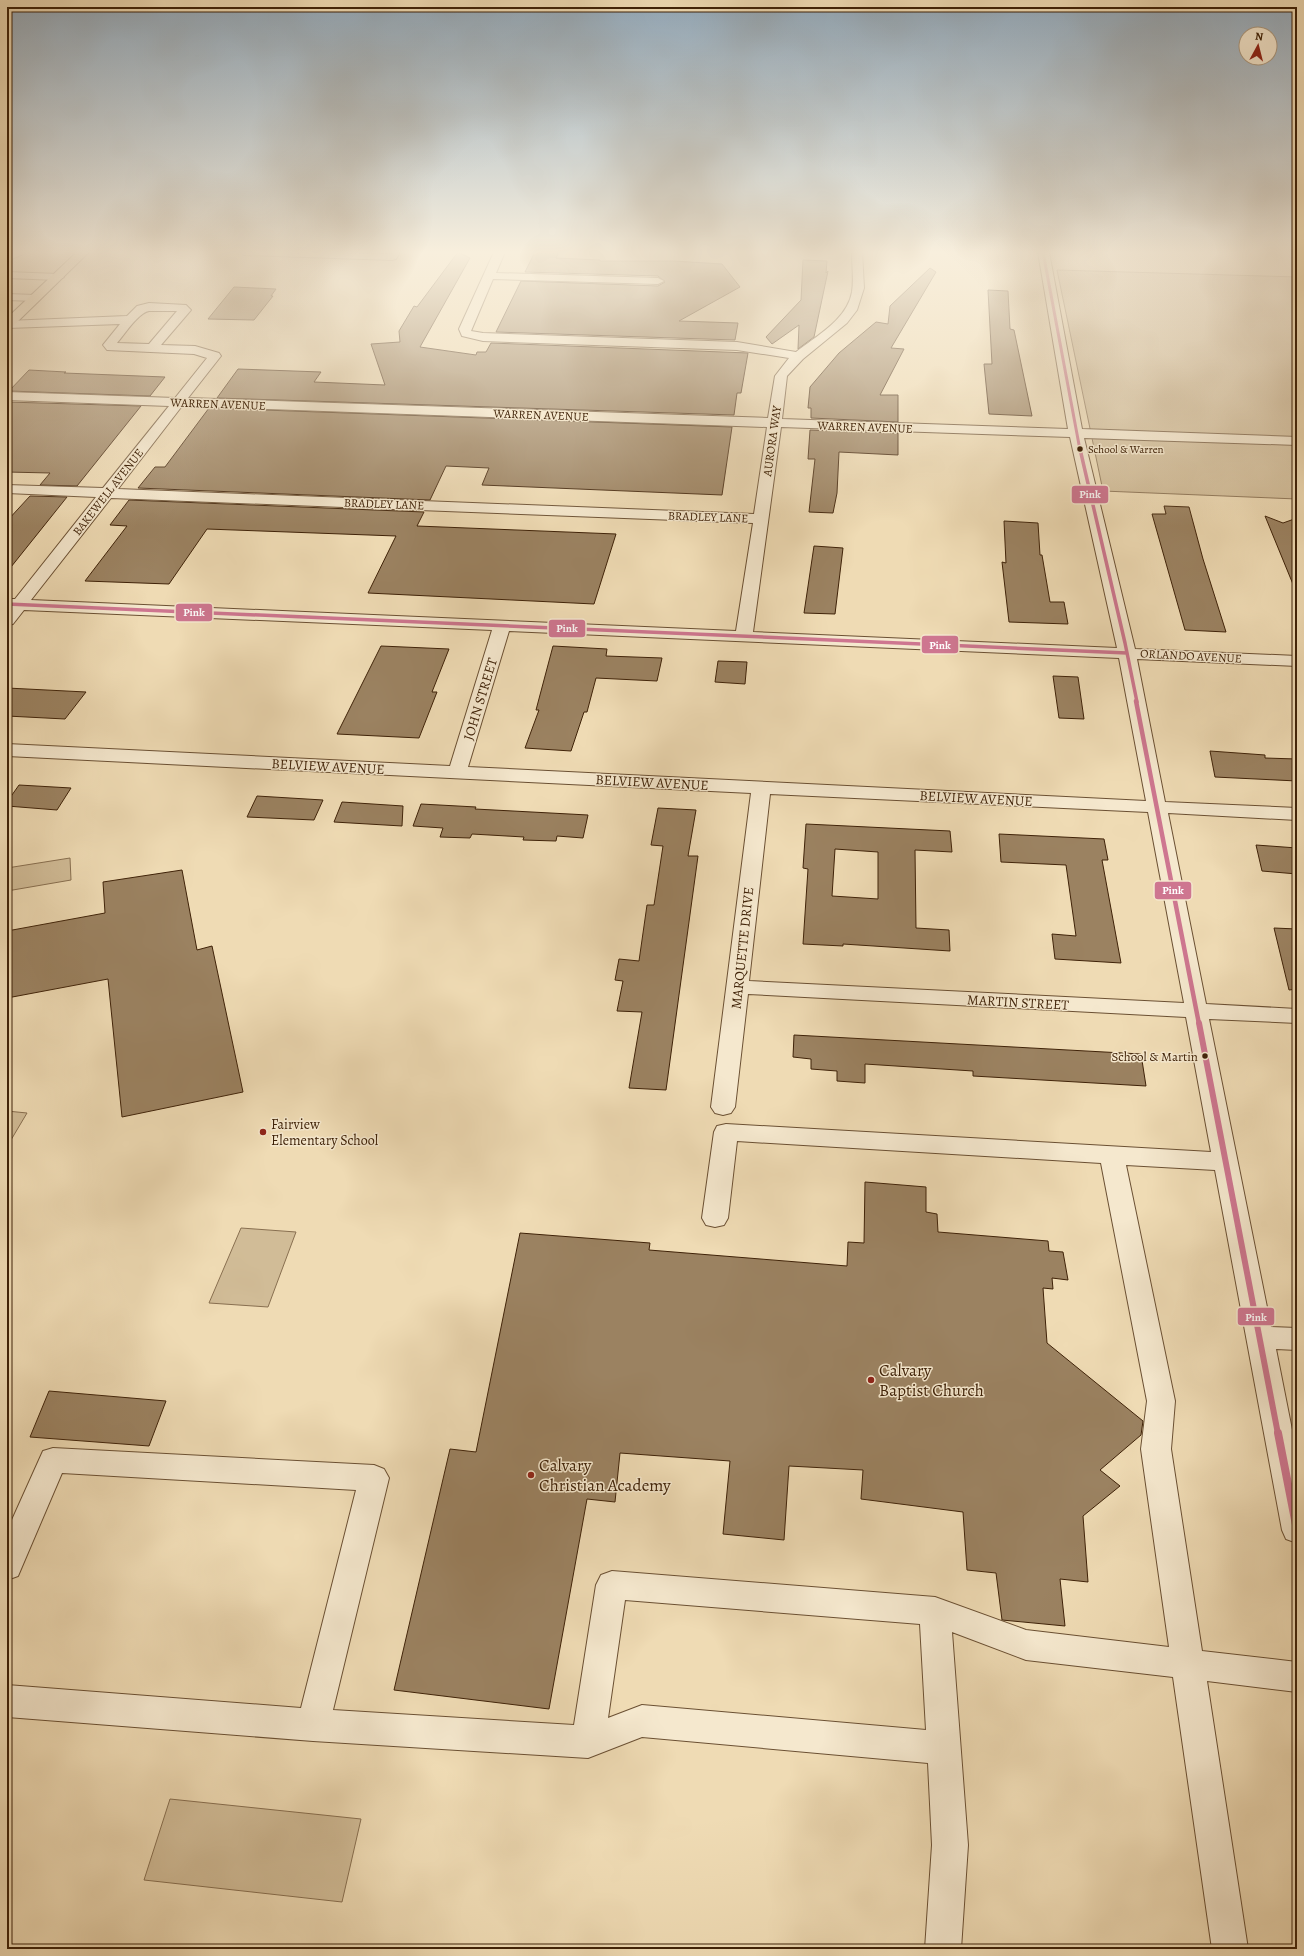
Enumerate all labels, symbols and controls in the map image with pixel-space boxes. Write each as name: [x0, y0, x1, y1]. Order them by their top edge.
north arrow: [1238, 26, 1278, 66]
text: N: [1254, 29, 1264, 45]
street label: WARREN AVENUE: [169, 394, 266, 414]
street label: AURORA WAY: [759, 404, 785, 478]
street label: WARREN AVENUE: [492, 405, 589, 425]
street label: WARREN AVENUE: [816, 417, 913, 437]
place label: School & Warren: [1088, 442, 1164, 457]
marker: School & Warren: [1075, 444, 1085, 454]
street label: BAKEWELL AVENUE: [69, 445, 147, 539]
line badge: Pink: [1071, 485, 1109, 504]
text: Pink: [1079, 487, 1101, 502]
street label: BRADLEY LANE: [344, 495, 424, 513]
street label: BRADLEY LANE: [668, 508, 748, 526]
line badge: Pink: [175, 603, 213, 622]
text: Pink: [183, 605, 205, 620]
line badge: Pink: [548, 619, 586, 638]
text: Pink: [556, 621, 578, 636]
line badge: Pink: [921, 635, 959, 654]
text: Pink: [929, 638, 951, 653]
street label: ORLANDO AVENUE: [1140, 645, 1242, 667]
street label: JOHN STREET: [459, 655, 502, 743]
street label: BELVIEW AVENUE: [271, 754, 385, 779]
street label: BELVIEW AVENUE: [595, 770, 709, 795]
street label: BELVIEW AVENUE: [919, 786, 1033, 811]
line badge: Pink: [1154, 881, 1192, 900]
text: Pink: [1162, 883, 1184, 898]
street label: MARQUETTE DRIVE: [727, 886, 758, 1010]
street label: MARTIN STREET: [967, 990, 1070, 1015]
place label: School & Martin: [1112, 1048, 1198, 1065]
marker: School & Martin: [1200, 1051, 1210, 1061]
place label: Fairview Elementary School: [271, 1115, 379, 1150]
marker: Fairview Elementary School: [258, 1127, 268, 1137]
line badge: Pink: [1237, 1307, 1275, 1326]
text: Pink: [1245, 1310, 1267, 1325]
place label: Calvary Baptist Church: [879, 1359, 984, 1402]
marker: Calvary Baptist Church: [866, 1375, 876, 1385]
place label: Calvary Christian Academy: [539, 1454, 671, 1497]
marker: Calvary Christian Academy: [526, 1470, 536, 1480]

